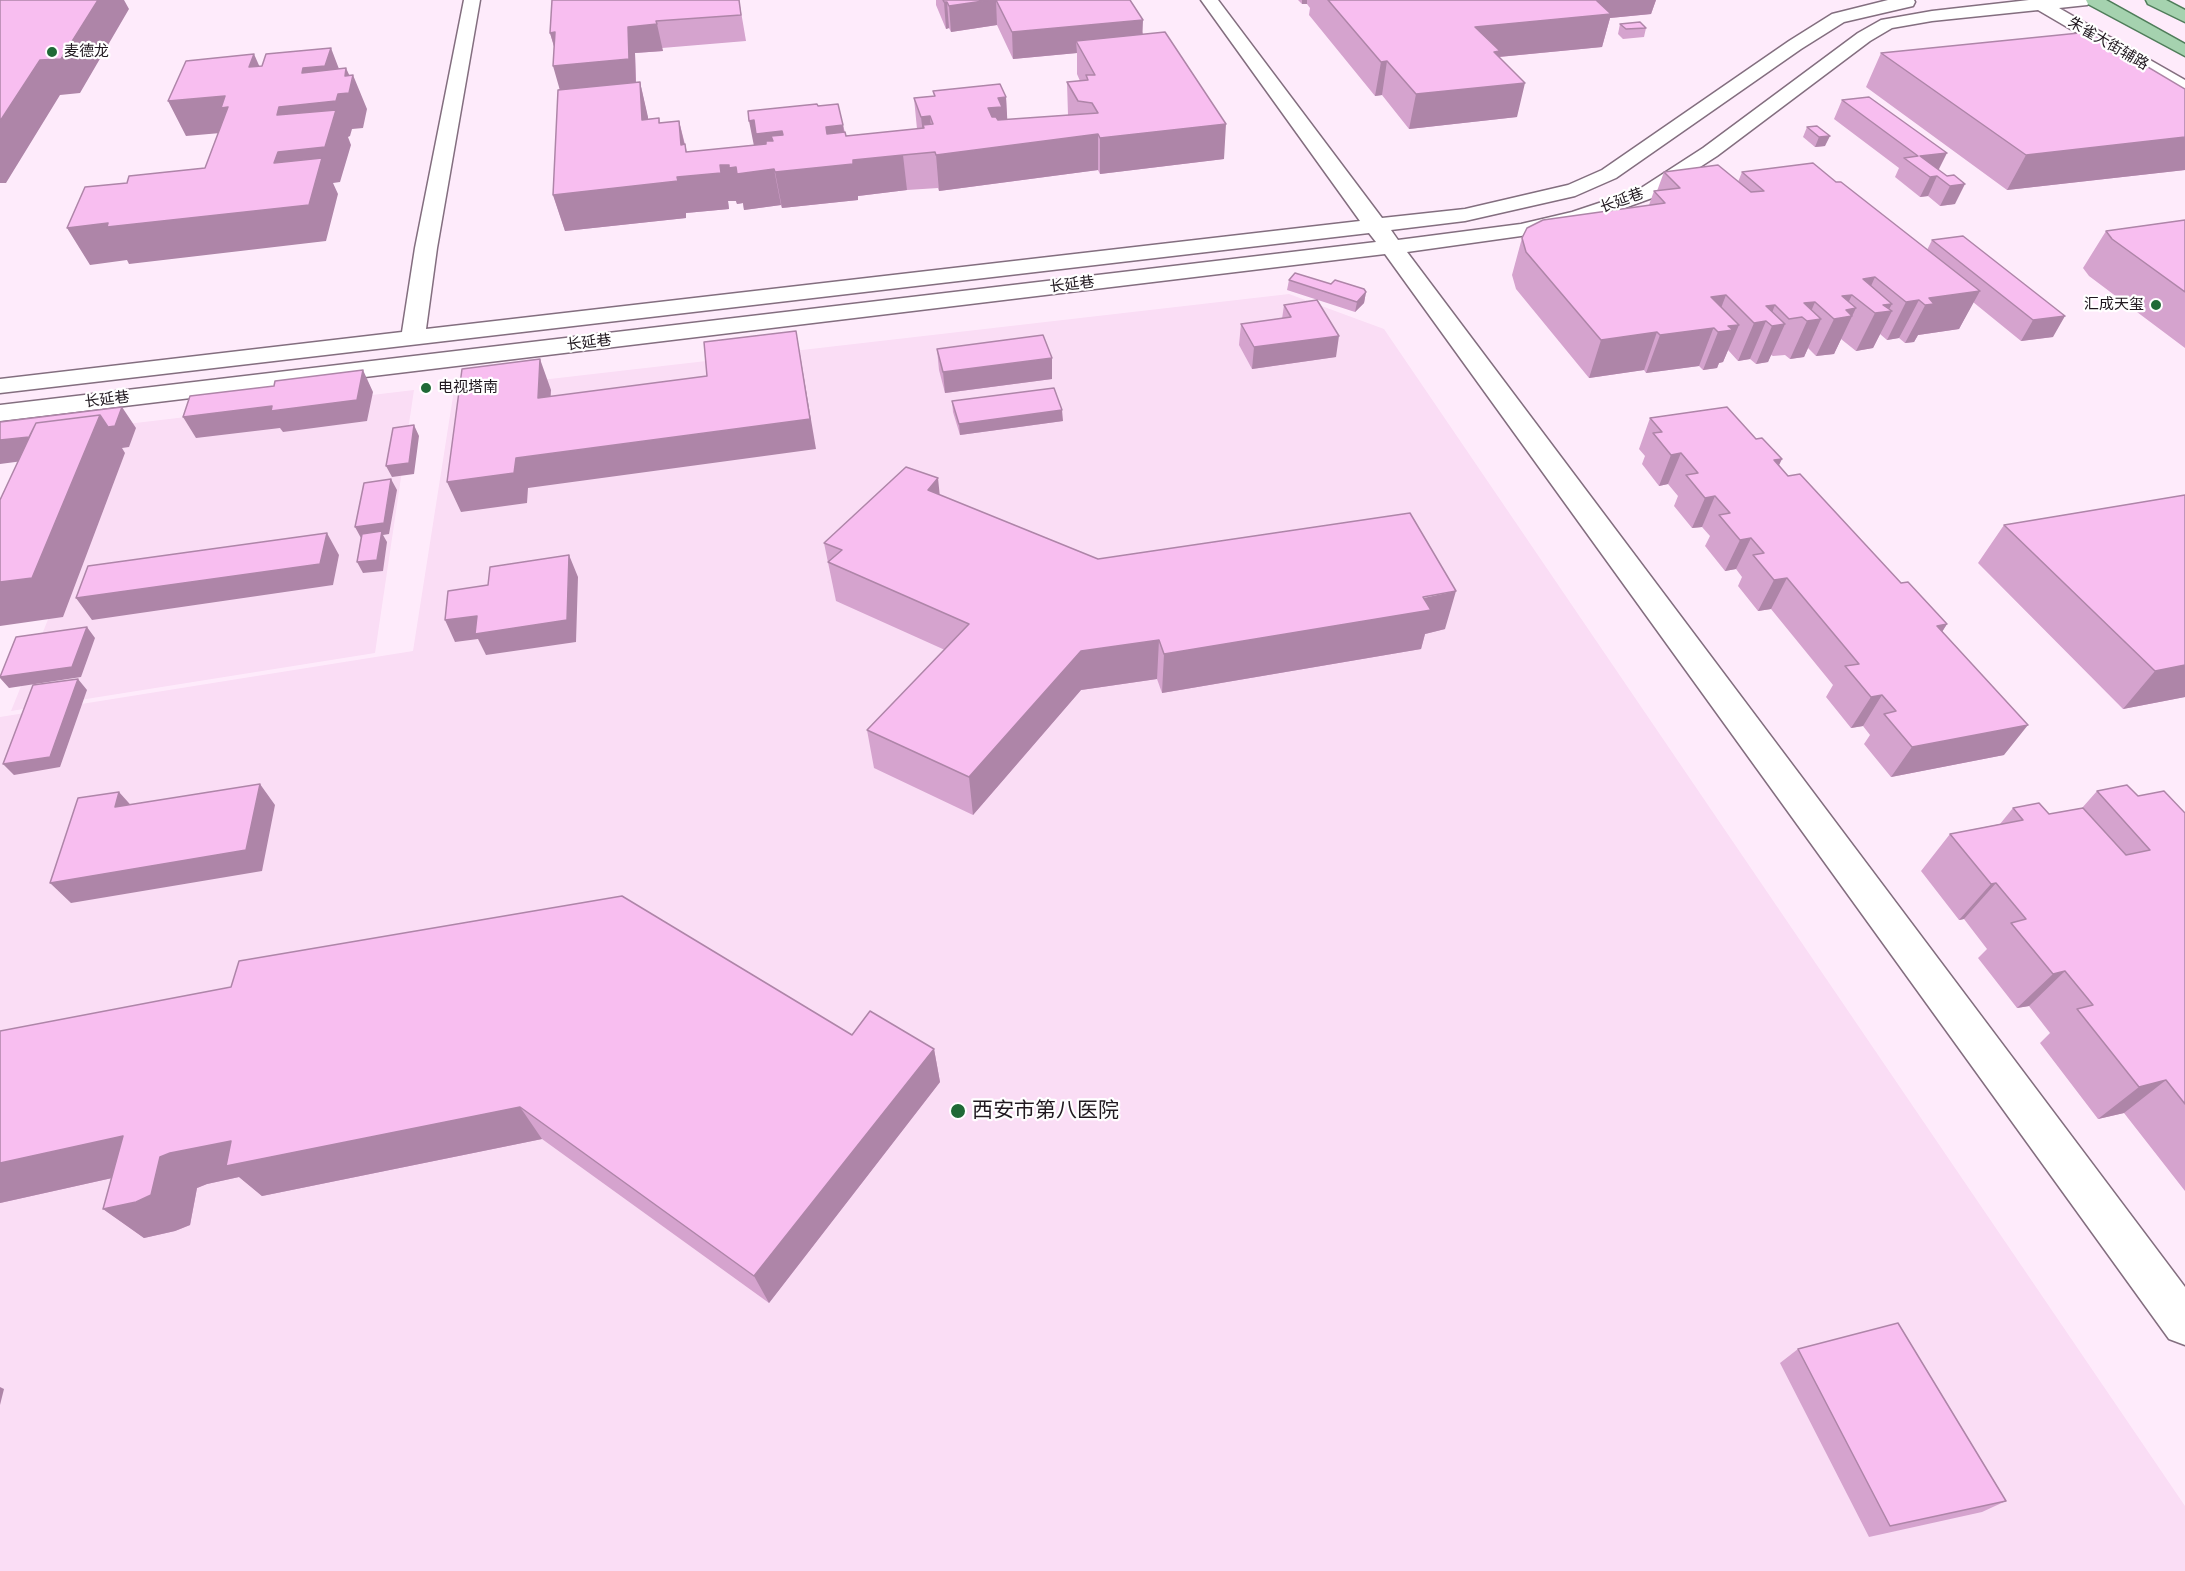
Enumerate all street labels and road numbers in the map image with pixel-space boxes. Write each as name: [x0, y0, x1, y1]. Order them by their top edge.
street label: 朱雀大街辅路: [2065, 14, 2151, 74]
street label: 长延巷: [1598, 185, 1646, 217]
street label: 长延巷: [1049, 273, 1095, 297]
street label: 长延巷: [566, 331, 612, 355]
street label: 长延巷: [84, 388, 130, 412]

